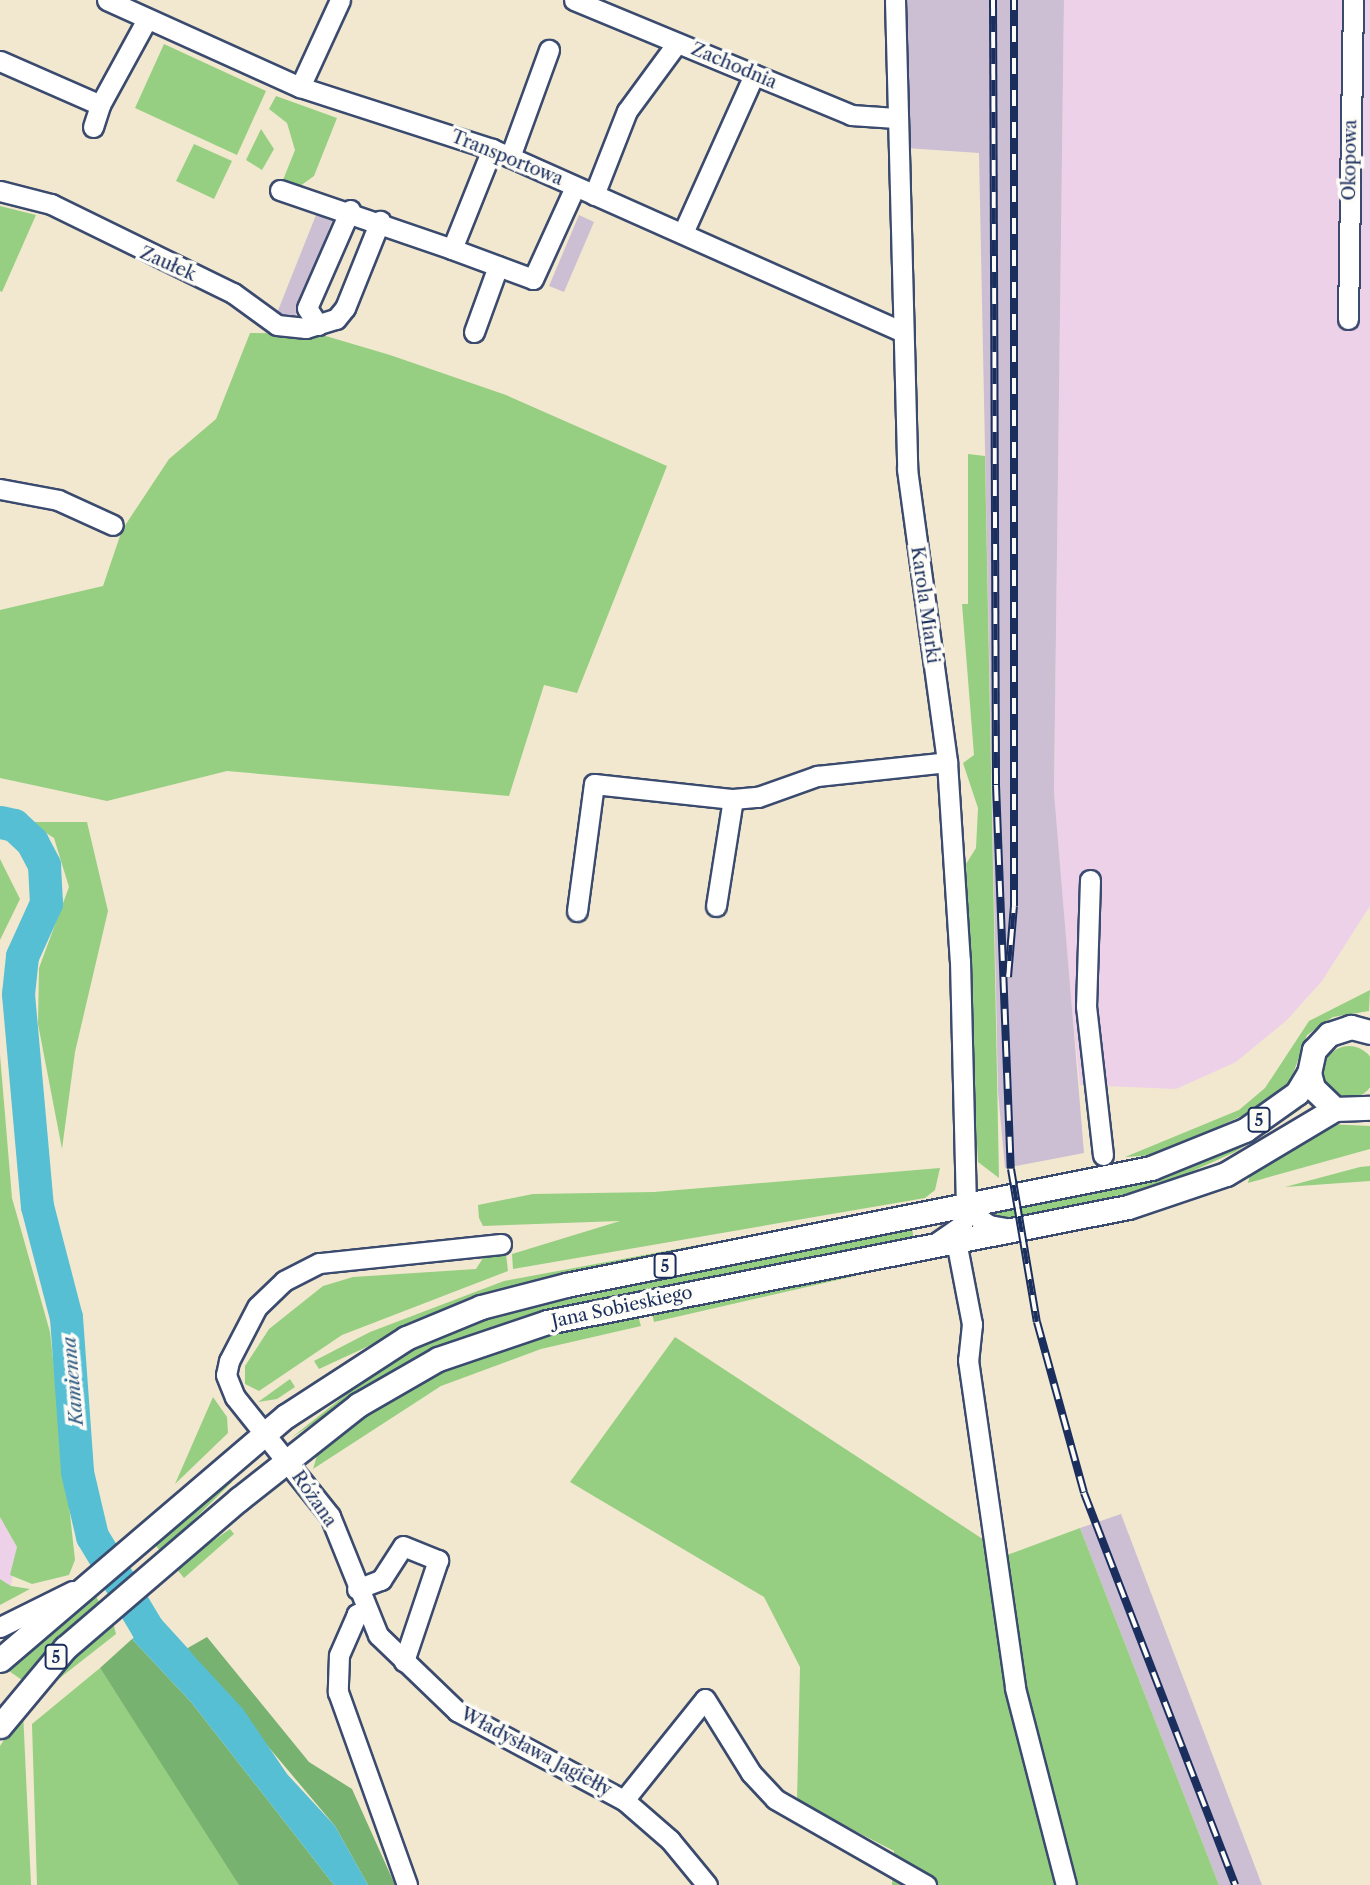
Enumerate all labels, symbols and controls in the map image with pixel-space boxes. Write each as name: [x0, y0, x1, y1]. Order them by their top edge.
street label: Zachodnia: [688, 38, 780, 94]
street label: Okopowa: [1338, 119, 1362, 201]
street label: Transportowa: [448, 126, 566, 190]
street label: Zaułek: [137, 242, 199, 286]
street label: Karola Miarki: [906, 545, 944, 665]
road number: 5: [1247, 1108, 1271, 1132]
road number: 5: [653, 1254, 677, 1278]
street label: Jana Sobieskiego: [549, 1282, 695, 1332]
water label: Kamienna: [58, 1336, 88, 1426]
street label: Różana: [287, 1467, 341, 1531]
road number: 5: [44, 1644, 68, 1670]
street label: Władysława Jagiełły: [457, 1703, 615, 1801]

